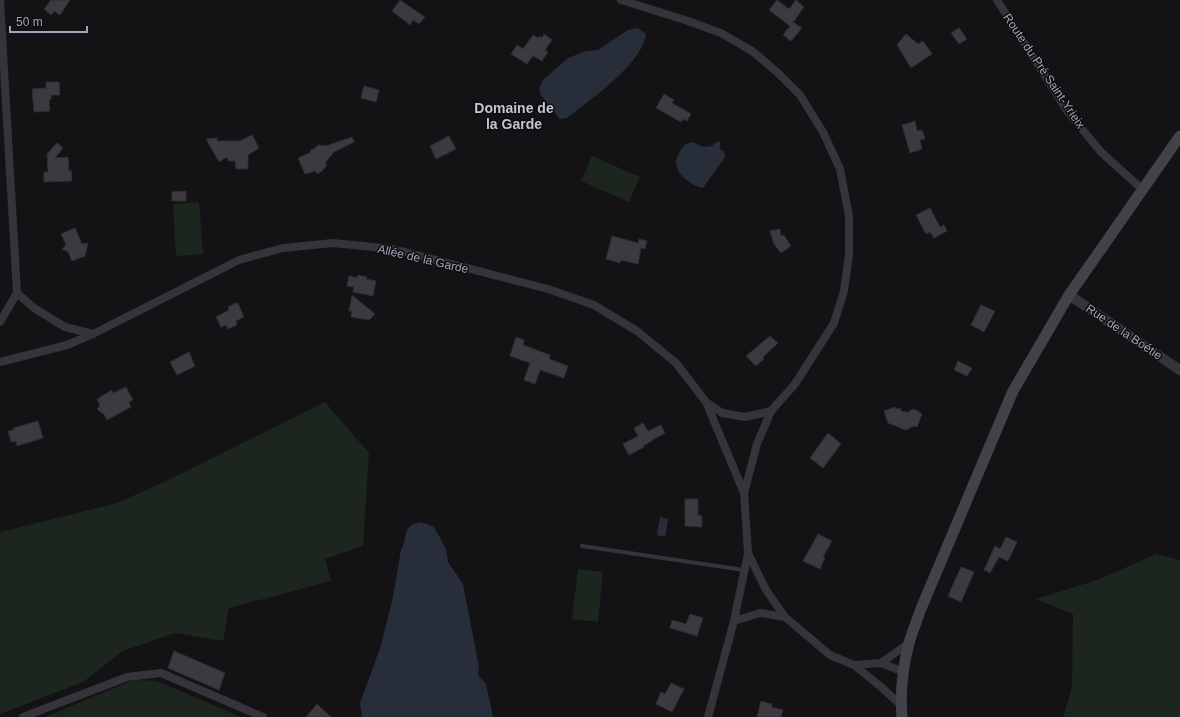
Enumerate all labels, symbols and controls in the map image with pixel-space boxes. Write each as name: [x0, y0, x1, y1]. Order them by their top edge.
scale bar: [10, 8, 87, 34]
street label: Route du Pré Saint-Yrieix: [1000, 11, 1088, 131]
text: 50 m: [16, 15, 43, 29]
district label: Domaine de la Garde: [474, 100, 554, 132]
street label: Allée de la Garde: [376, 242, 470, 276]
street label: Rue de la Boétie: [1083, 301, 1165, 363]

